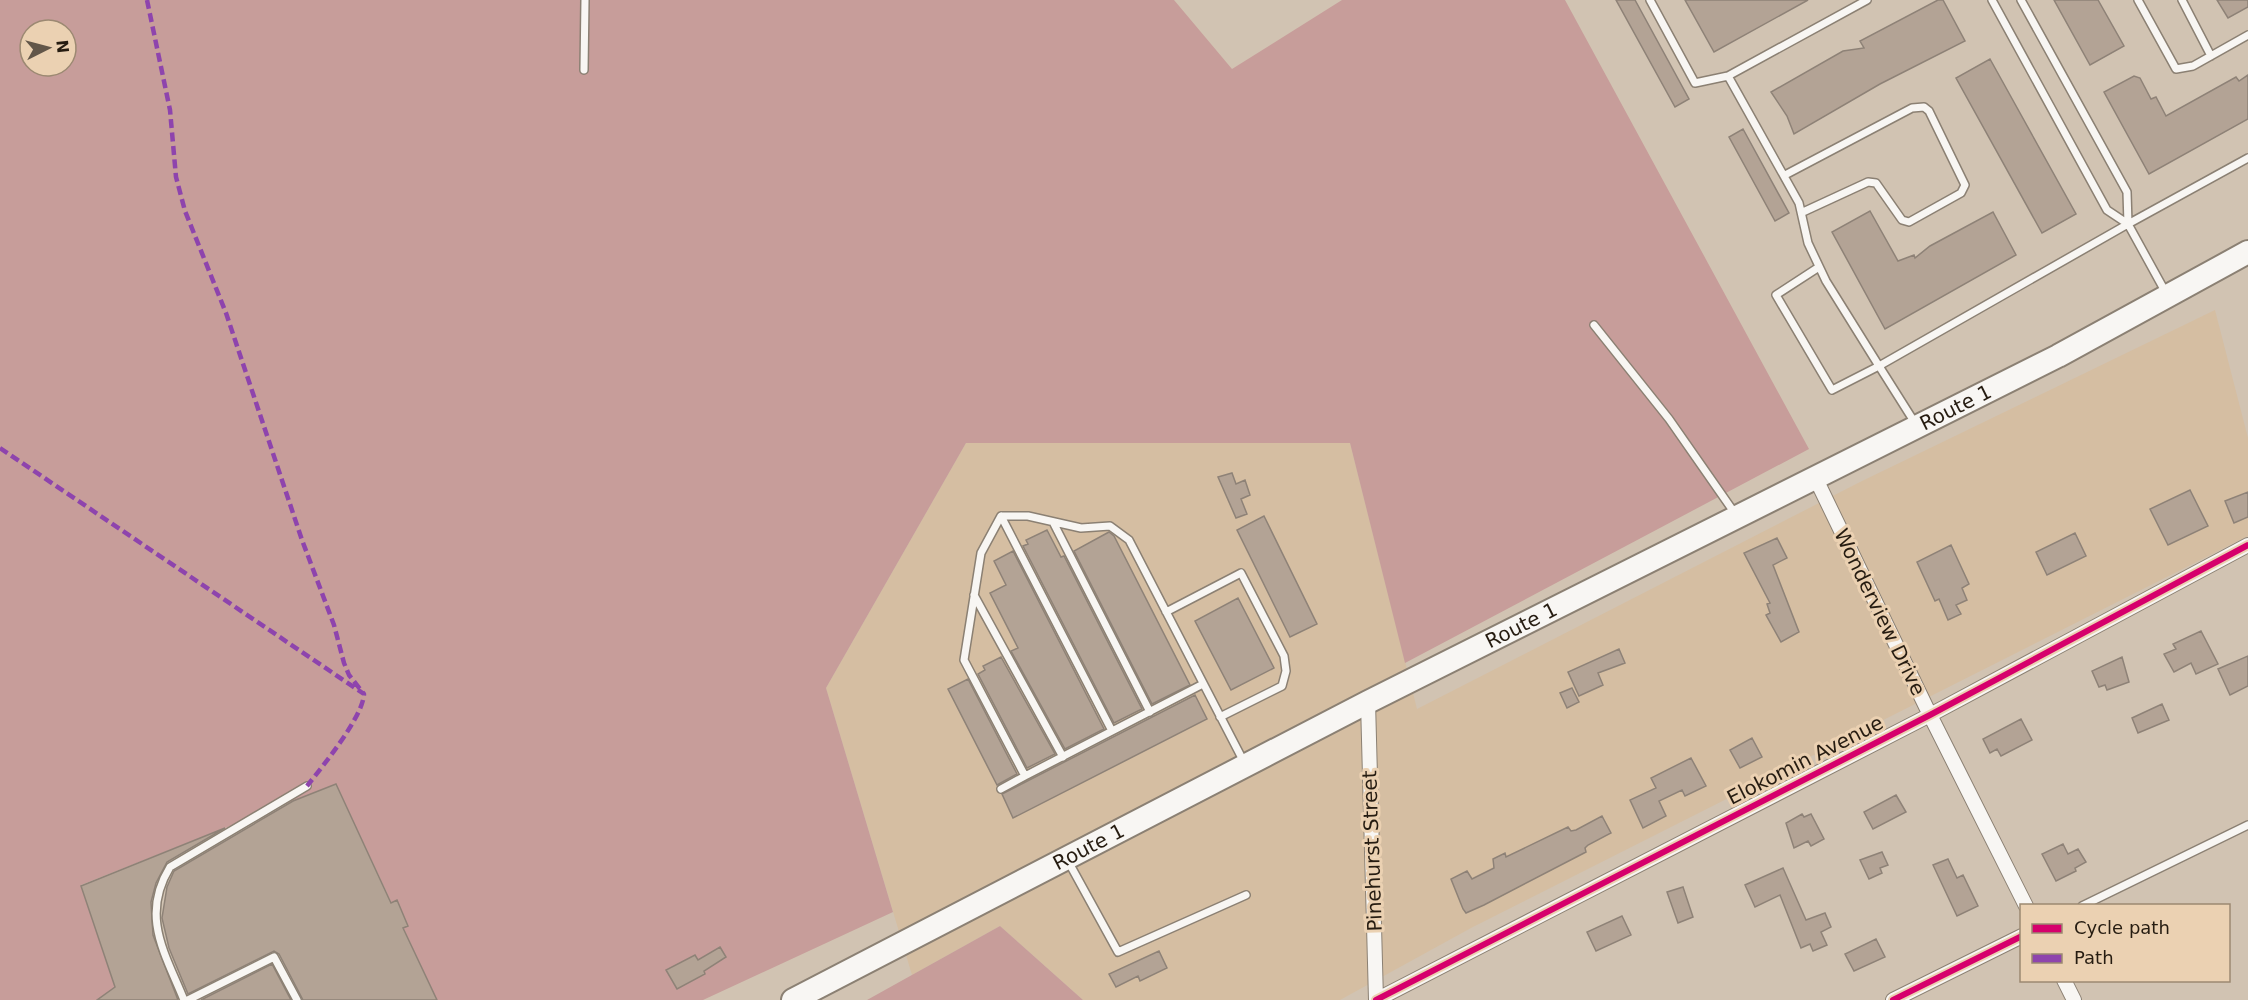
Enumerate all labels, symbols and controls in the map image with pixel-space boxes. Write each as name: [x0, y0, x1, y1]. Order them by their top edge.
north arrow: [18, 18, 78, 78]
text: N: [52, 39, 73, 54]
street label: Route 1: [1916, 379, 1996, 435]
street label: Wonderview Drive: [1829, 525, 1931, 699]
street label: Route 1: [1481, 597, 1561, 653]
street label: Elokomin Avenue: [1723, 710, 1887, 810]
street label: Pinehurst Street: [1357, 770, 1387, 932]
street label: Route 1: [1049, 818, 1128, 875]
legend: [2020, 904, 2230, 982]
text: Cycle path: [2074, 917, 2170, 938]
text: Path: [2074, 947, 2114, 968]

